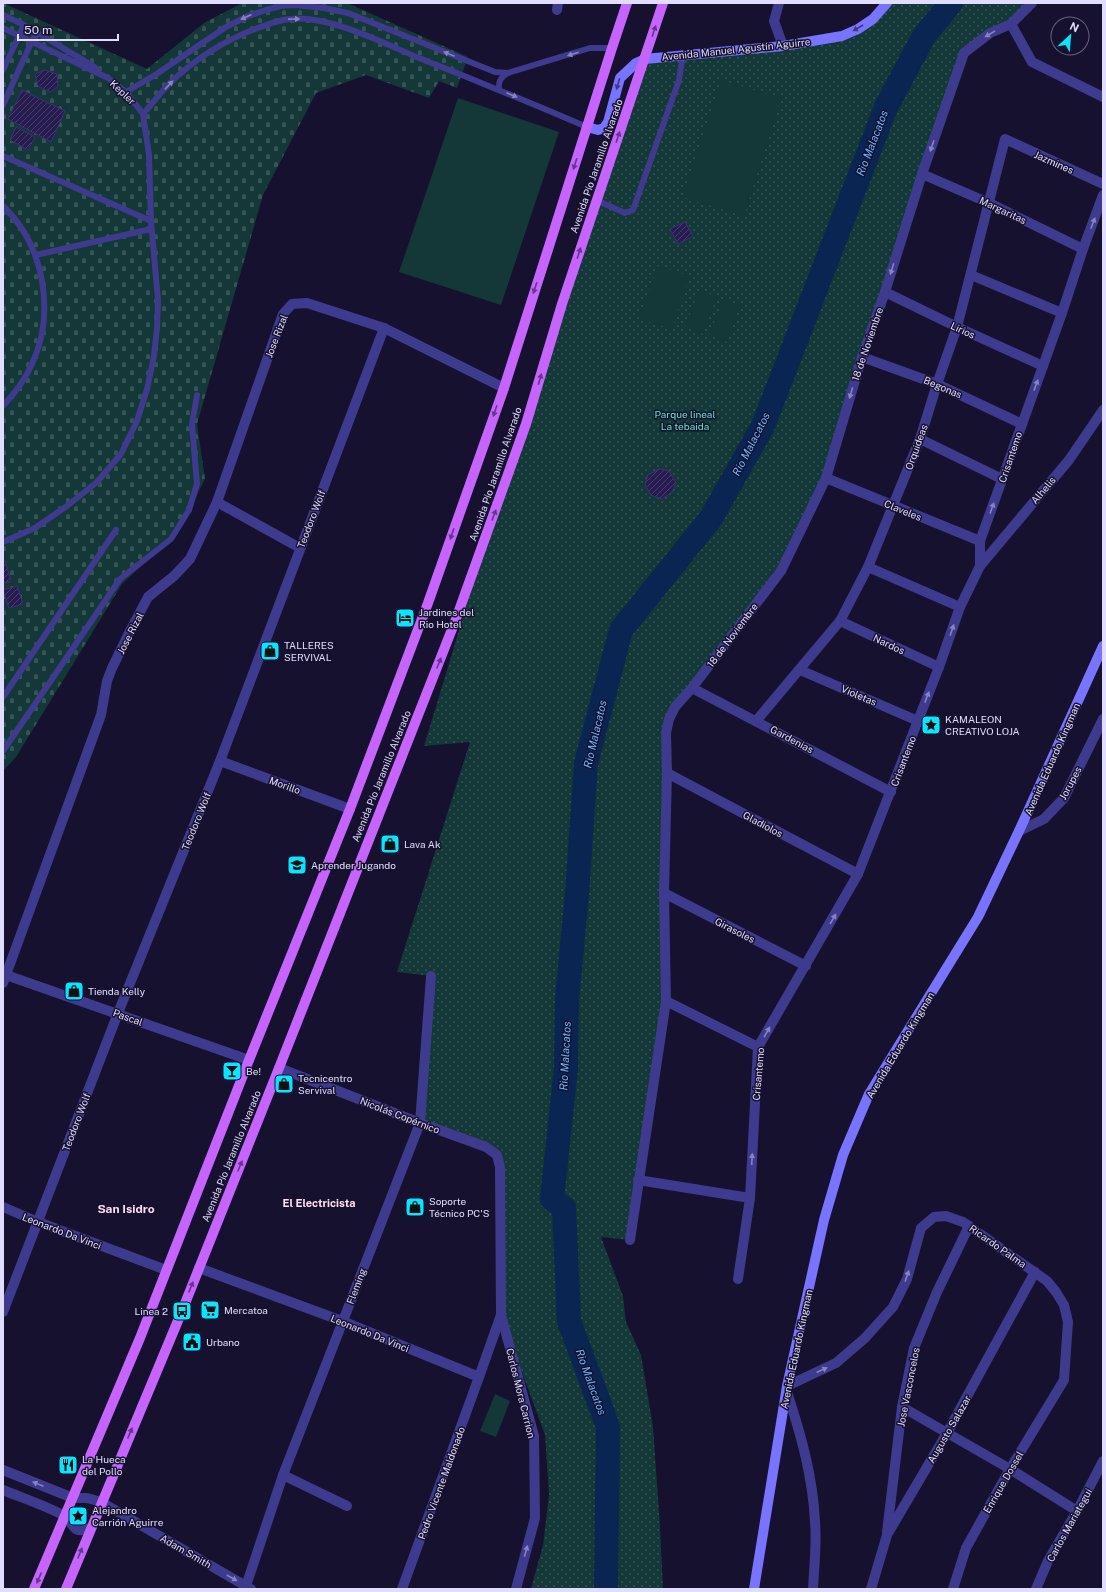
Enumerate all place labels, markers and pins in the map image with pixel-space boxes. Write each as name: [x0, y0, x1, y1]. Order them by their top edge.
place label: Jardines del Rio Hotel: [419, 606, 474, 630]
hotel icon: Jardines del Rio Hotel: [394, 607, 416, 629]
place label: TALLERES SERVIVAL: [284, 639, 334, 663]
shop icon: TALLERES SERVIVAL: [259, 640, 281, 662]
place label: KAMALEON CREATIVO LOJA: [945, 713, 1020, 737]
place icon: KAMALEON CREATIVO LOJA: [920, 714, 942, 736]
shop icon: Lava Ak: [379, 833, 401, 855]
place label: Lava Ak: [404, 838, 441, 850]
school or university icon: Aprender Jugando: [286, 854, 308, 876]
place label: Aprender Jugando: [311, 859, 396, 871]
shop icon: Tienda Kelly: [63, 980, 85, 1002]
place label: Tienda Kelly: [88, 985, 146, 997]
bar icon: Be!: [221, 1060, 243, 1082]
place label: Be!: [246, 1065, 261, 1077]
place label: Tecnicentro Servival: [298, 1072, 353, 1096]
shop icon: Tecnicentro Servival: [273, 1073, 295, 1095]
place label: Soporte Técnico PC'S: [429, 1195, 490, 1219]
shop icon: Soporte Técnico PC'S: [404, 1196, 426, 1218]
supermarket icon: Mercatoa: [199, 1299, 221, 1321]
bus stop icon: Linea 2: [171, 1300, 193, 1322]
place label: Mercatoa: [224, 1304, 268, 1316]
place label: Linea 2: [134, 1305, 168, 1317]
public building icon: Urbano: [181, 1331, 203, 1353]
place label: Urbano: [206, 1336, 240, 1348]
place label: La Hueca del Pollo: [82, 1453, 126, 1477]
restaurant icon: La Hueca del Pollo: [57, 1454, 79, 1476]
place label: Alejandro Carrión Aguirre: [92, 1504, 164, 1528]
place icon: Alejandro Carrión Aguirre: [67, 1505, 89, 1527]

